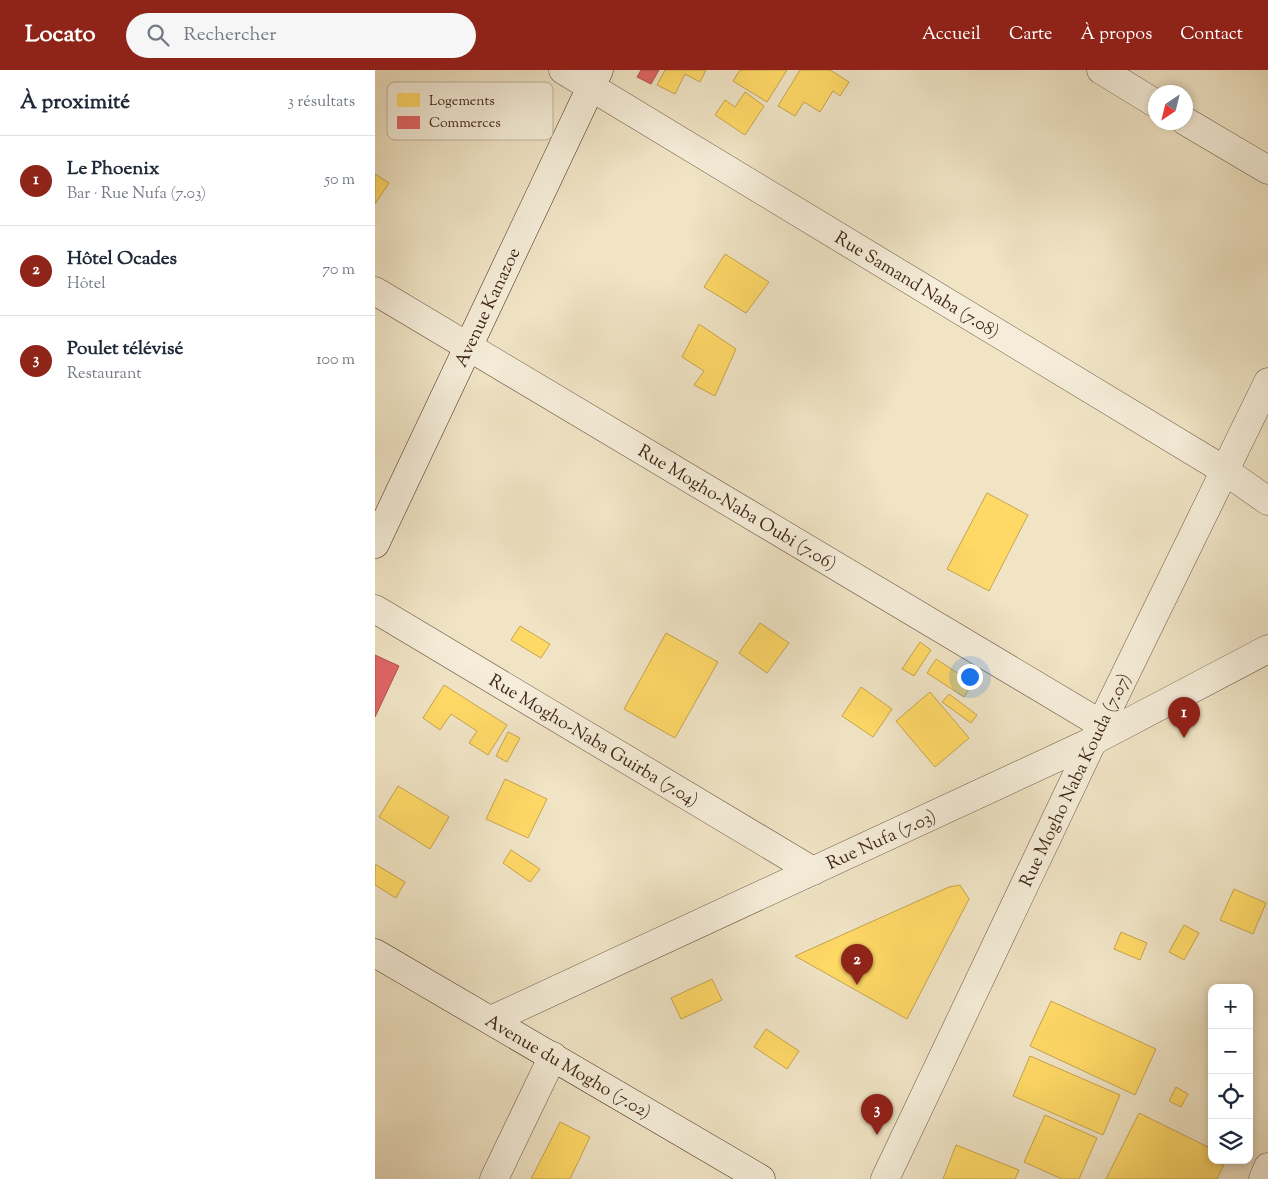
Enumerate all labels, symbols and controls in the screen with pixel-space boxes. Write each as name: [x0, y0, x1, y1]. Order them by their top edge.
search box: [126, 13, 476, 58]
text: Locato: [25, 18, 96, 52]
icon: search: [144, 21, 172, 49]
text: Rechercher: [184, 22, 276, 49]
text: Accueil: [922, 22, 981, 48]
text: Carte: [1009, 22, 1053, 48]
text: À propos: [1081, 22, 1152, 48]
text: Contact: [1180, 22, 1243, 48]
legend: [387, 82, 553, 140]
north arrow: [1148, 85, 1193, 130]
text: À proximité: [20, 88, 130, 118]
text: 3 résultats: [287, 91, 355, 114]
text: Logements: [429, 92, 495, 112]
text: Commerces: [429, 114, 501, 134]
text: Le Phoenix: [67, 156, 159, 183]
text: 1: [33, 169, 39, 192]
text: 50 m: [324, 169, 355, 192]
text: Bar · Rue Nufa (7.03): [67, 183, 206, 206]
street label: Rue Samand Naba (7.08): [829, 226, 1003, 346]
street label: Avenue Kanazoe: [449, 244, 528, 372]
text: Hôtel Ocades: [67, 246, 177, 273]
text: 2: [32, 259, 40, 282]
text: 70 m: [322, 259, 355, 282]
text: Hôtel: [67, 273, 106, 296]
text: Poulet télévisé: [67, 336, 183, 363]
text: 3: [33, 349, 39, 372]
text: 100 m: [316, 349, 355, 372]
text: Restaurant: [67, 363, 142, 386]
street label: Rue Mogho-Naba Oubi (7.06): [632, 439, 841, 578]
your location: [957, 664, 983, 690]
street label: Rue Mogho-Naba Guirba (7.04): [483, 669, 702, 814]
street label: Rue Mogho Naba Kouda (7.07): [1014, 669, 1139, 892]
pin: 1: [1168, 697, 1200, 738]
street label: Rue Nufa (7.03): [823, 804, 941, 878]
pin: 2: [841, 944, 873, 985]
map controls: [1208, 984, 1253, 1164]
button: +: [1208, 984, 1253, 1029]
street label: Avenue du Mogho (7.02): [480, 1009, 655, 1127]
button: −: [1208, 1029, 1253, 1074]
button: locate: [1208, 1074, 1253, 1119]
pin: 3: [861, 1094, 893, 1135]
button: layers: [1208, 1119, 1253, 1164]

